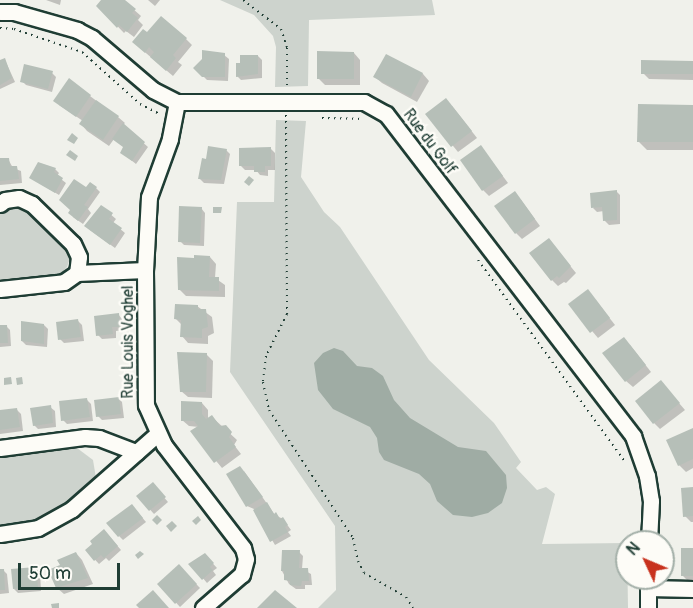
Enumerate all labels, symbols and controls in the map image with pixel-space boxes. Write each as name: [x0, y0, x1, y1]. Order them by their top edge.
street label: Rue du Golf: [399, 105, 461, 179]
street label: Rue Louis Voghel: [118, 285, 138, 399]
north arrow: [615, 530, 675, 590]
text: N: [623, 538, 644, 560]
scale bar: [21, 551, 123, 589]
text: 50 m: [29, 562, 71, 585]

